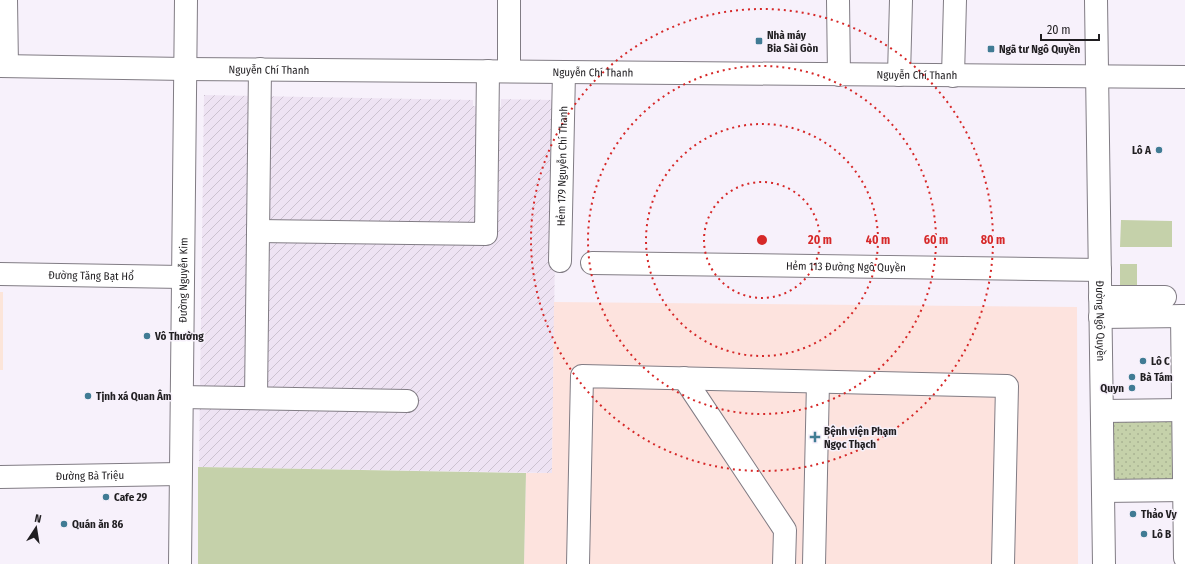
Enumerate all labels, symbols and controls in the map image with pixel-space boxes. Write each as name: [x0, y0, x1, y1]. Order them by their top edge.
scale bar: [1041, 16, 1099, 42]
text: 20 m: [1047, 23, 1071, 37]
place label: Nhà máy Bia Sài Gòn: [767, 29, 818, 55]
marker: Nhà máy Bia Sài Gòn: [754, 36, 764, 46]
place label: Ngã tư Ngô Quyền: [999, 43, 1081, 56]
marker: Ngã tư Ngô Quyền: [986, 44, 996, 54]
street label: Nguyễn Chí Thanh: [229, 63, 309, 77]
street label: Nguyễn Chí Thanh: [552, 66, 633, 80]
street label: Nguyễn Chí Thanh: [876, 69, 957, 82]
street label: Hẻm 179 Nguyễn Chí Thanh: [555, 106, 570, 226]
place label: Lô A: [1132, 144, 1152, 157]
marker: Lô A: [1154, 145, 1164, 155]
centre of rings: [755, 233, 769, 247]
text: 20 m: [807, 233, 832, 247]
text: 40 m: [866, 233, 890, 247]
text: 60 m: [924, 233, 948, 247]
text: 80 m: [981, 233, 1005, 247]
street label: Đường Nguyễn Kim: [177, 237, 190, 323]
street label: Hẻm 113 Đường Ngô Quyền: [786, 260, 906, 274]
street label: Đường Tăng Bạt Hổ: [48, 269, 134, 283]
street label: Đường Ngô Quyền: [1093, 280, 1107, 361]
place label: Vô Thường: [154, 330, 204, 343]
marker: Vô Thường: [142, 331, 152, 341]
place label: Lô C: [1151, 355, 1170, 368]
marker: Lô C: [1138, 356, 1148, 366]
place label: Bà Tám: [1140, 371, 1173, 384]
marker: Bà Tám: [1127, 372, 1137, 382]
place label: Quyn: [1100, 382, 1124, 395]
marker: Quyn: [1127, 383, 1137, 393]
place label: Tịnh xá Quan Âm: [96, 389, 171, 403]
marker: Tịnh xá Quan Âm: [83, 391, 93, 401]
place label: Bệnh viện Phạm Ngọc Thạch: [824, 425, 897, 451]
marker: Bệnh viện Phạm Ngọc Thạch: [809, 431, 821, 443]
street label: Đường Bà Triệu: [56, 469, 124, 483]
place label: Cafe 29: [114, 491, 148, 504]
marker: Cafe 29: [101, 492, 111, 502]
north arrow: [16, 508, 56, 548]
place label: Thảo Vy: [1141, 508, 1177, 521]
marker: Thảo Vy: [1128, 509, 1138, 519]
text: N: [33, 512, 43, 526]
place label: Quán ăn 86: [72, 518, 123, 531]
marker: Quán ăn 86: [59, 519, 69, 529]
place label: Lô B: [1152, 528, 1171, 541]
marker: Lô B: [1139, 529, 1149, 539]

